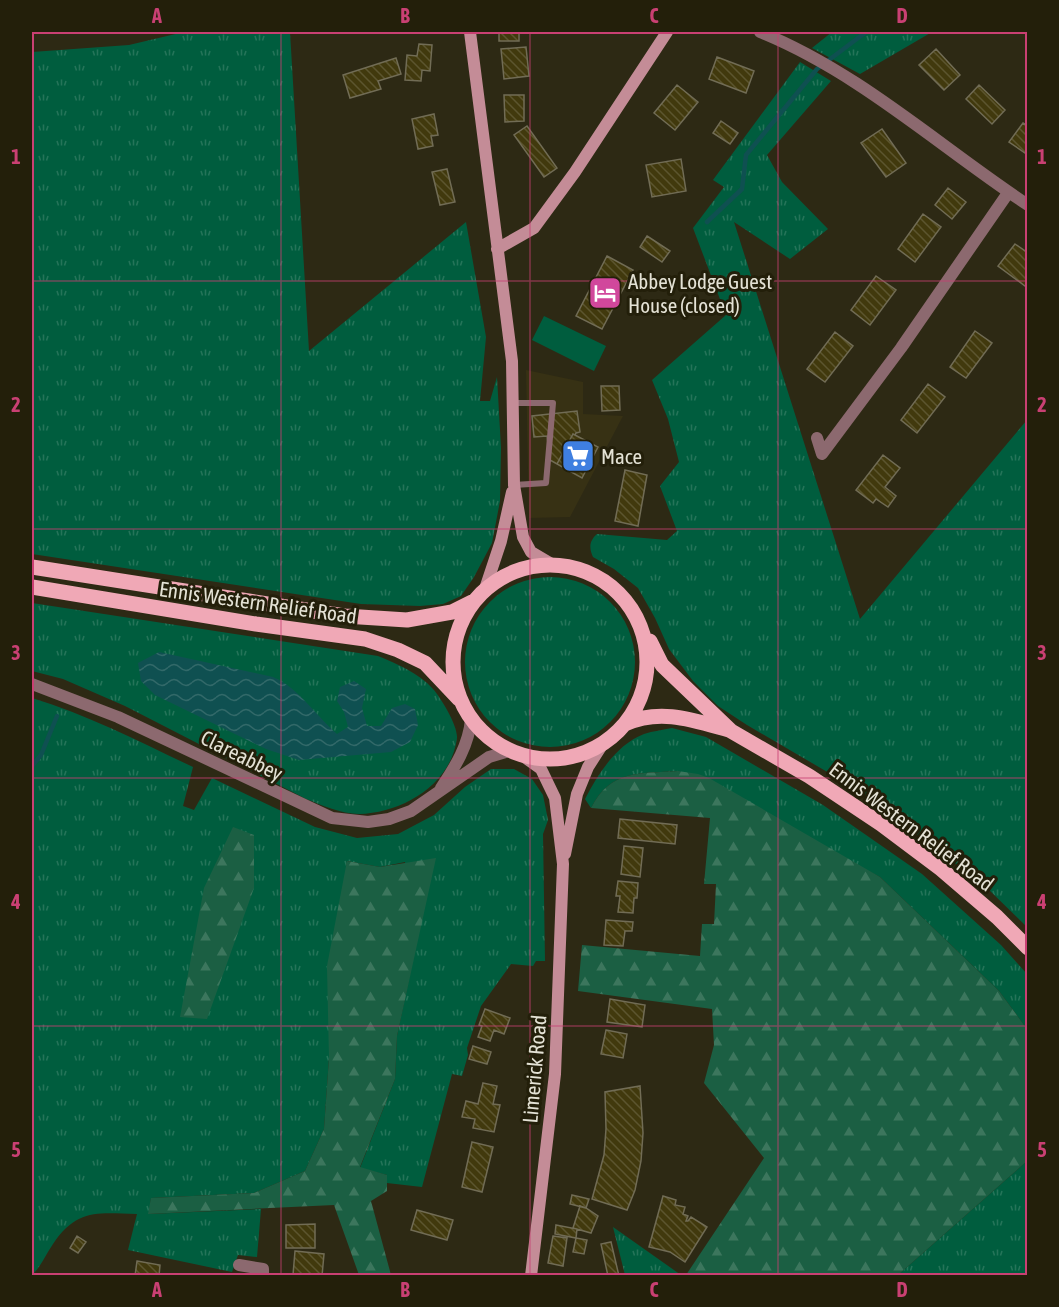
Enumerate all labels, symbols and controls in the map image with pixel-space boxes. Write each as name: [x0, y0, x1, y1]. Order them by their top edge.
text: A: [151, 4, 162, 27]
text: B: [400, 4, 410, 27]
text: C: [650, 4, 659, 27]
text: D: [896, 4, 908, 27]
text: 1: [11, 145, 21, 168]
text: 1: [1037, 145, 1047, 168]
place label: Abbey Lodge Guest House (closed): [628, 269, 772, 317]
hotel icon: Abbey Lodge Guest House (closed): [587, 275, 623, 311]
text: 2: [11, 393, 21, 416]
text: 2: [1037, 393, 1047, 416]
supermarket icon: Mace: [560, 438, 596, 474]
place label: Mace: [601, 444, 642, 468]
street label: Ennis Western Relief Road: [158, 576, 358, 628]
text: 3: [11, 641, 21, 664]
text: 3: [1037, 641, 1047, 664]
street label: Clareabbey: [197, 725, 287, 785]
street label: Ennis Western Relief Road: [825, 756, 999, 896]
text: 4: [10, 890, 21, 913]
text: 4: [1036, 890, 1047, 913]
street label: Limerick Road: [517, 1014, 551, 1124]
text: 5: [11, 1138, 21, 1161]
text: 5: [1037, 1138, 1047, 1161]
text: A: [151, 1278, 162, 1301]
text: B: [400, 1278, 410, 1301]
text: C: [650, 1278, 659, 1301]
text: D: [896, 1278, 908, 1301]

